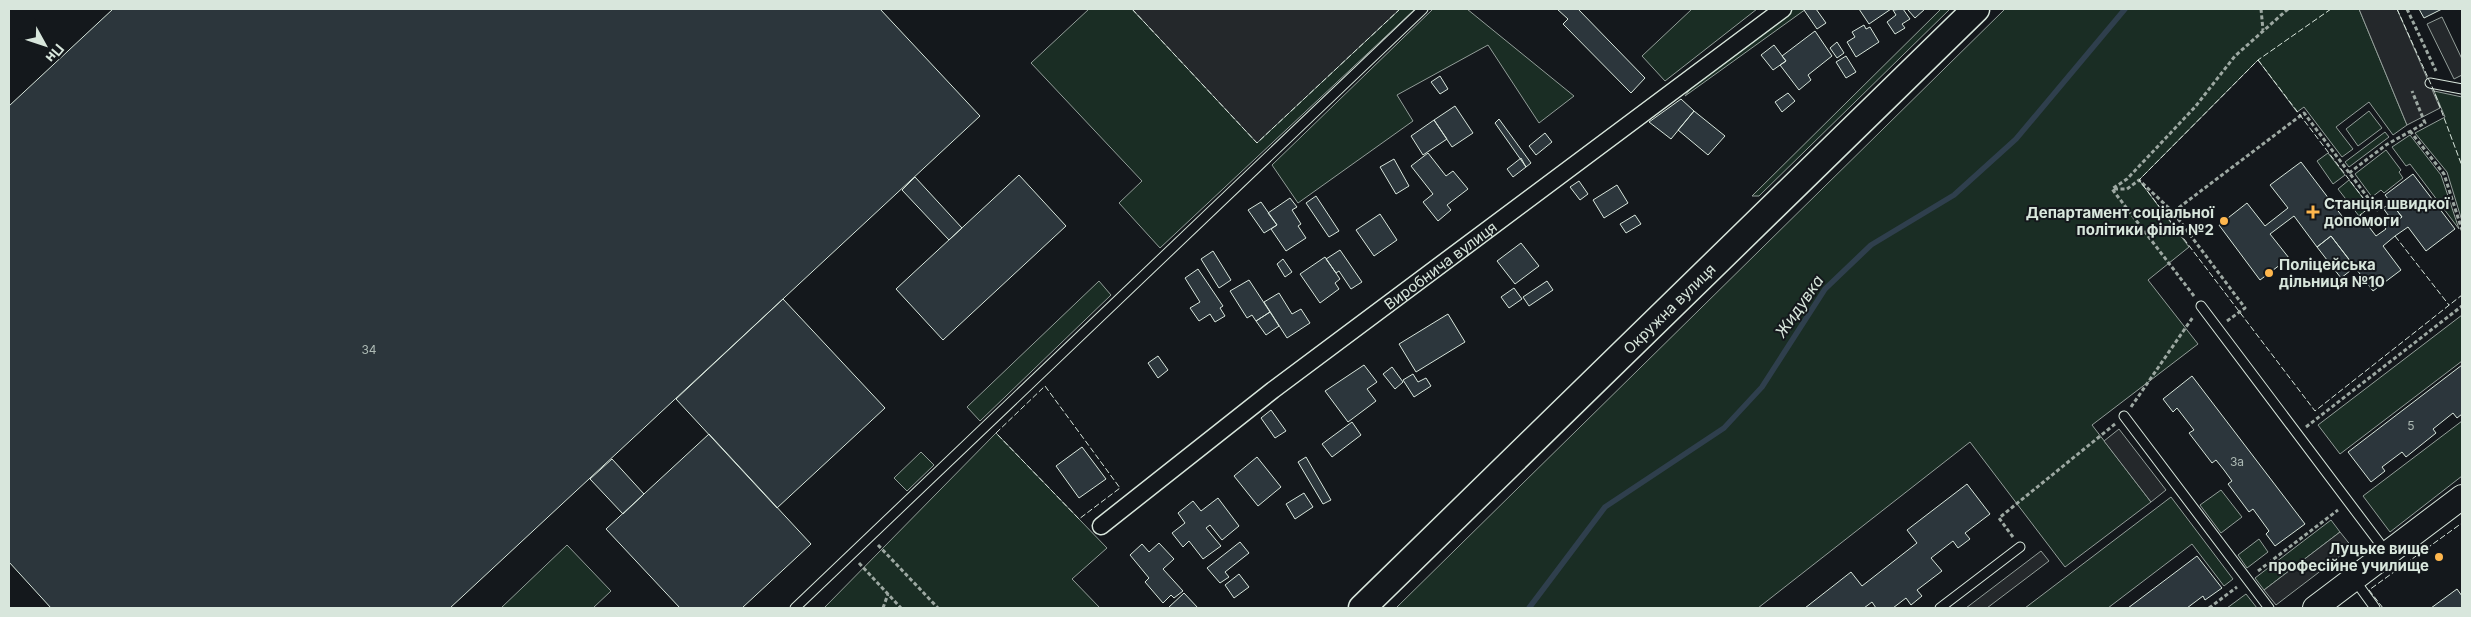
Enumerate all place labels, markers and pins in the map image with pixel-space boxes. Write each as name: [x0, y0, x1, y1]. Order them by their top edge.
place label: Станція швидкої допомоги: [2324, 194, 2450, 230]
place label: Департамент соціальної політики філія №2: [2026, 203, 2215, 239]
marker: Станція швидкої допомоги: [2306, 205, 2320, 219]
marker: Департамент соціальної політики філія №2: [2218, 215, 2230, 227]
place label: Поліцейська дільниця №10: [2279, 255, 2385, 291]
marker: Поліцейська дільниця №10: [2263, 267, 2275, 279]
place label: Луцьке вище професійне училище: [2269, 539, 2429, 575]
marker: Луцьке вище професійне училище: [2433, 551, 2445, 563]

